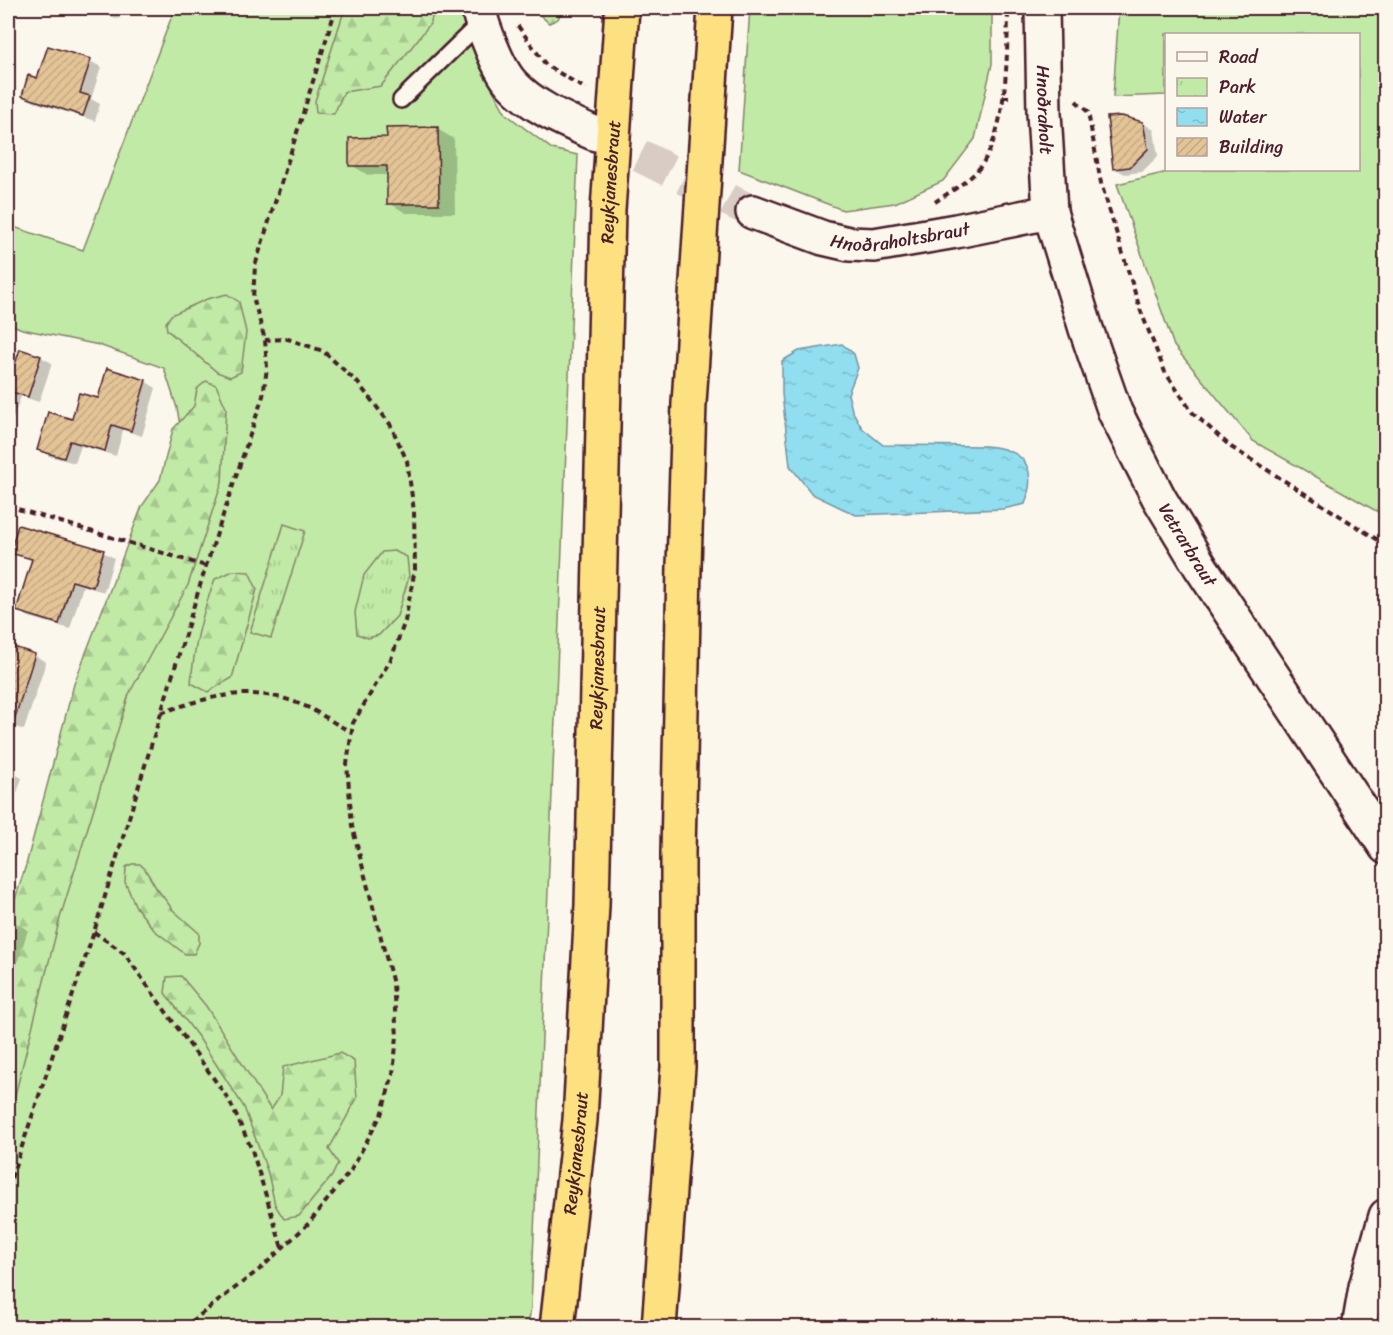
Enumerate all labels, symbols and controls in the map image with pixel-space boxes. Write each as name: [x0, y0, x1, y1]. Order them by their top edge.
legend: [1165, 33, 1360, 171]
text: Road: [1219, 41, 1259, 73]
street label: Hnoðraholt: [1027, 65, 1063, 156]
text: Park: [1219, 71, 1256, 103]
text: Water: [1219, 101, 1268, 133]
street label: Reykjanesbraut: [591, 119, 630, 244]
text: Building: [1219, 131, 1283, 163]
street label: Hnoðraholtsbraut: [827, 212, 973, 261]
street label: Vetrarbraut: [1149, 497, 1226, 594]
street label: Reykjanesbraut: [580, 605, 615, 730]
street label: Reykjanesbraut: [554, 1090, 598, 1216]

